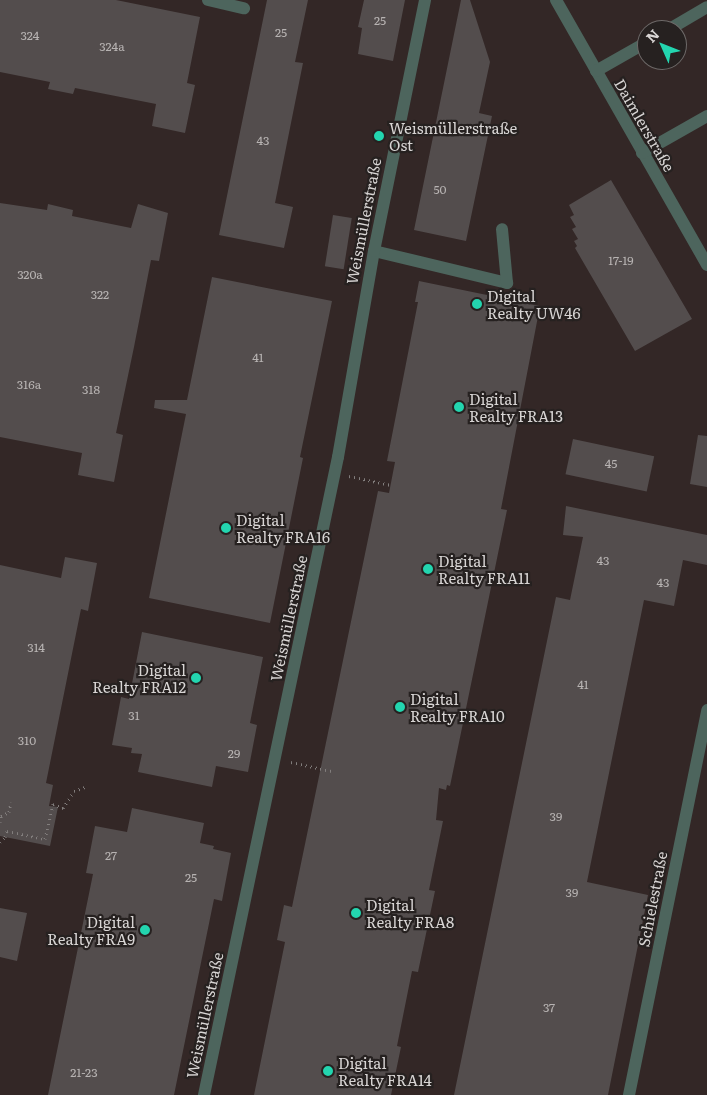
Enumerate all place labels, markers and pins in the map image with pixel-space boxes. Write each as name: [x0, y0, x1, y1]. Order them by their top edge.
place label: Weismüllerstraße Ost: [389, 118, 517, 153]
marker: Weismüllerstraße Ost: [373, 130, 385, 142]
place label: Digital Realty UW46: [487, 286, 581, 321]
marker: Digital Realty UW46: [471, 298, 483, 310]
place label: Digital Realty FRA13: [469, 389, 563, 424]
marker: Digital Realty FRA13: [453, 401, 465, 413]
place label: Digital Realty FRA16: [236, 510, 330, 545]
marker: Digital Realty FRA16: [220, 522, 232, 534]
place label: Digital Realty FRA11: [438, 551, 530, 586]
marker: Digital Realty FRA11: [422, 563, 434, 575]
place label: Digital Realty FRA12: [92, 660, 186, 695]
marker: Digital Realty FRA12: [190, 672, 202, 684]
place label: Digital Realty FRA10: [410, 689, 505, 724]
marker: Digital Realty FRA10: [394, 701, 406, 713]
place label: Digital Realty FRA8: [366, 895, 454, 930]
marker: Digital Realty FRA8: [350, 907, 362, 919]
place label: Digital Realty FRA9: [47, 912, 135, 947]
marker: Digital Realty FRA9: [139, 924, 151, 936]
place label: Digital Realty FRA14: [338, 1053, 432, 1088]
marker: Digital Realty FRA14: [322, 1065, 334, 1077]

